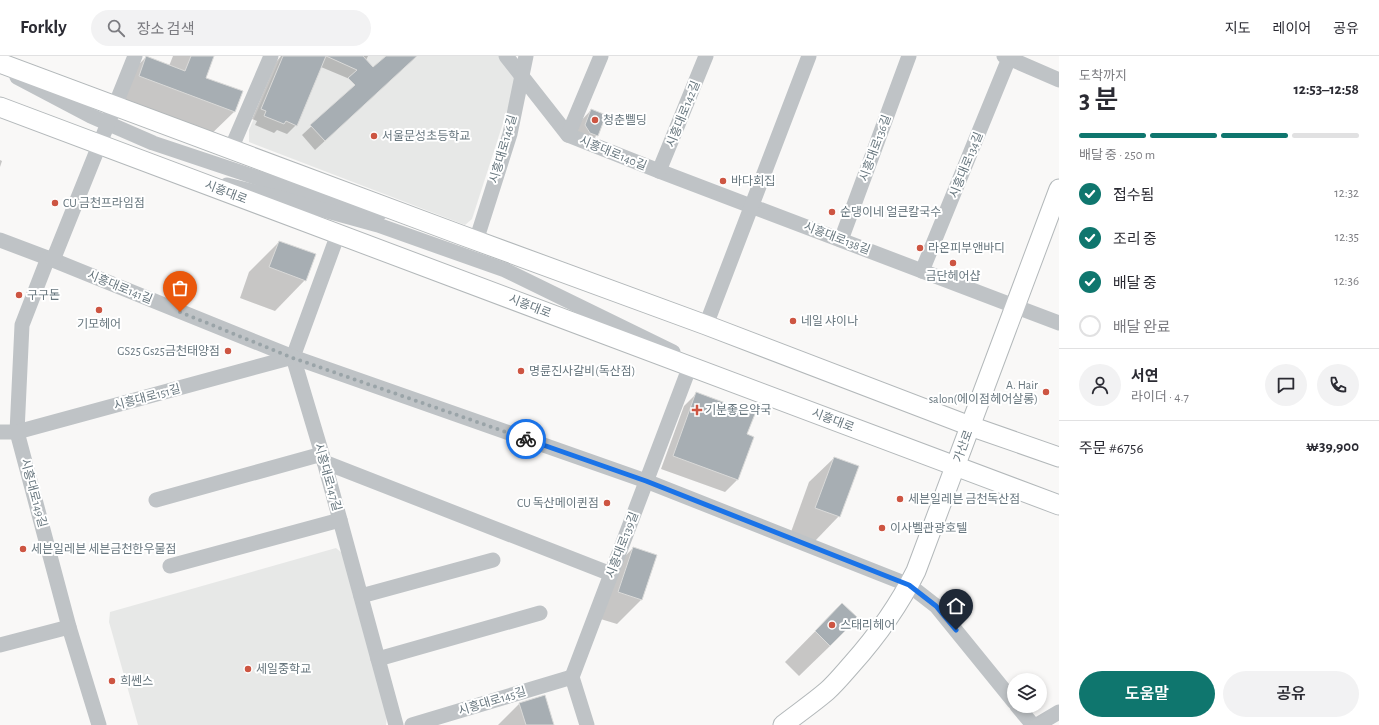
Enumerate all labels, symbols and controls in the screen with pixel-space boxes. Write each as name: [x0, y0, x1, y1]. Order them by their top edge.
search box: [91, 10, 371, 46]
icon: search: [105, 17, 127, 39]
text: Forkly: [20, 18, 67, 37]
text: 장소 검색: [137, 22, 194, 37]
text: 지도: [1225, 22, 1251, 36]
text: 레이어: [1273, 22, 1311, 36]
text: 공유: [1333, 22, 1359, 36]
text: 도착까지: [1079, 70, 1127, 83]
street label: 시흥대로142길: [664, 79, 702, 149]
text: 12:53–12:58: [1293, 82, 1359, 97]
text: 3 분: [1079, 87, 1118, 113]
street label: 시흥대로146길: [487, 113, 519, 185]
street label: 시흥대로136길: [857, 113, 893, 183]
place label: 청춘삘딩: [603, 114, 647, 126]
marker: 청춘삘딩: [590, 115, 600, 125]
place label: 서울문성초등학교: [382, 129, 470, 142]
street label: 시흥대로134길: [947, 130, 985, 200]
marker: 서울문성초등학교: [369, 131, 379, 141]
street label: 시흥대로140길: [578, 134, 648, 172]
text: 배달 중 · 250 m: [1079, 149, 1155, 162]
place label: 바다회집: [731, 175, 775, 187]
marker: 바다회집: [718, 176, 728, 186]
street label: 시흥대로: [203, 178, 249, 206]
icon: check: [1079, 183, 1101, 205]
text: 12:32: [1334, 187, 1359, 200]
text: 접수됨: [1113, 188, 1154, 203]
place label: CU 금천프라임점: [63, 196, 145, 209]
marker: CU 금천프라임점: [50, 198, 60, 208]
place label: 순댕이네 얼큰칼국수: [840, 206, 941, 218]
marker: 순댕이네 얼큰칼국수: [827, 207, 837, 217]
street label: 시흥대로138길: [802, 220, 872, 256]
icon: check: [1079, 227, 1101, 249]
text: 12:35: [1335, 231, 1359, 244]
text: 조리 중: [1113, 232, 1157, 247]
place label: 라온피부앤바디: [928, 242, 1005, 254]
marker: 라온피부앤바디: [915, 243, 925, 253]
marker: 금단헤어샵: [948, 258, 958, 268]
street label: 시흥대로141길: [86, 268, 154, 306]
place label: 금단헤어샵: [925, 270, 981, 282]
pin: [163, 271, 197, 312]
icon: check: [1079, 271, 1101, 293]
text: 12:36: [1334, 275, 1359, 288]
text: 배달 중: [1113, 276, 1157, 291]
icon: bag: [169, 277, 191, 299]
place label: 구구돈: [27, 289, 60, 301]
marker: 구구돈: [14, 290, 24, 300]
street label: 시흥대로: [507, 292, 553, 320]
marker: 기모헤어: [94, 305, 104, 315]
place label: 네일 샤이나: [801, 315, 858, 327]
marker: 네일 샤이나: [788, 316, 798, 326]
place label: 기모헤어: [77, 318, 121, 330]
text: 배달 완료: [1113, 320, 1171, 335]
place label: GS25 Gs25금천태양점: [117, 344, 220, 357]
marker: GS25 Gs25금천태양점: [223, 346, 233, 356]
button: person: [1079, 364, 1121, 406]
button: chat: [1265, 364, 1307, 406]
button: phone: [1317, 364, 1359, 406]
place label: 명륜진사갈비(독산점): [529, 365, 636, 377]
marker: 명륜진사갈비(독산점): [516, 366, 526, 376]
text: 서연: [1131, 369, 1159, 384]
place label: A. Hair salon(에이점헤어살롱): [929, 379, 1038, 405]
street label: 시흥대로151길: [112, 382, 182, 412]
marker: A. Hair salon(에이점헤어살롱): [1041, 387, 1051, 397]
text: 라이더 · 4.7: [1131, 391, 1189, 404]
place label: 기분좋은약국: [705, 404, 771, 416]
marker: 기분좋은약국: [692, 405, 702, 415]
street label: 시흥대로: [810, 406, 856, 434]
courier: [506, 419, 546, 459]
icon: bike: [515, 428, 537, 450]
street label: 가산로: [952, 428, 974, 464]
text: ₩39,900: [1306, 439, 1359, 454]
text: 주문 #6756: [1079, 441, 1143, 456]
street label: 시흥대로147길: [313, 442, 343, 512]
street label: 시흥대로149길: [19, 457, 49, 529]
place label: 세븐일레븐 금천독산점: [908, 492, 1020, 505]
marker: 세븐일레븐 금천독산점: [895, 494, 905, 504]
place label: CU 독산메이퀸점: [517, 497, 599, 509]
marker: CU 독산메이퀸점: [602, 498, 612, 508]
street label: 시흥대로139길: [604, 510, 640, 580]
place label: 이사벨관광호텔: [890, 522, 967, 534]
marker: 이사벨관광호텔: [877, 523, 887, 533]
place label: 세븐일레븐 세븐금천한우물점: [31, 542, 177, 555]
marker: 세븐일레븐 세븐금천한우물점: [18, 544, 28, 554]
pin: [939, 589, 973, 630]
icon: home: [945, 595, 967, 617]
place label: 스태리헤어: [840, 619, 895, 631]
marker: 스태리헤어: [827, 620, 837, 630]
place label: 세일중학교: [256, 662, 311, 675]
marker: 세일중학교: [243, 664, 253, 674]
button: 도움말: [1079, 671, 1215, 717]
button: 공유: [1223, 671, 1359, 717]
map controls: [1007, 673, 1047, 713]
button: layers: [1007, 673, 1047, 713]
place label: 희쎈스: [120, 675, 153, 687]
marker: 희쎈스: [107, 676, 117, 686]
street label: 시흥대로145길: [457, 685, 527, 717]

